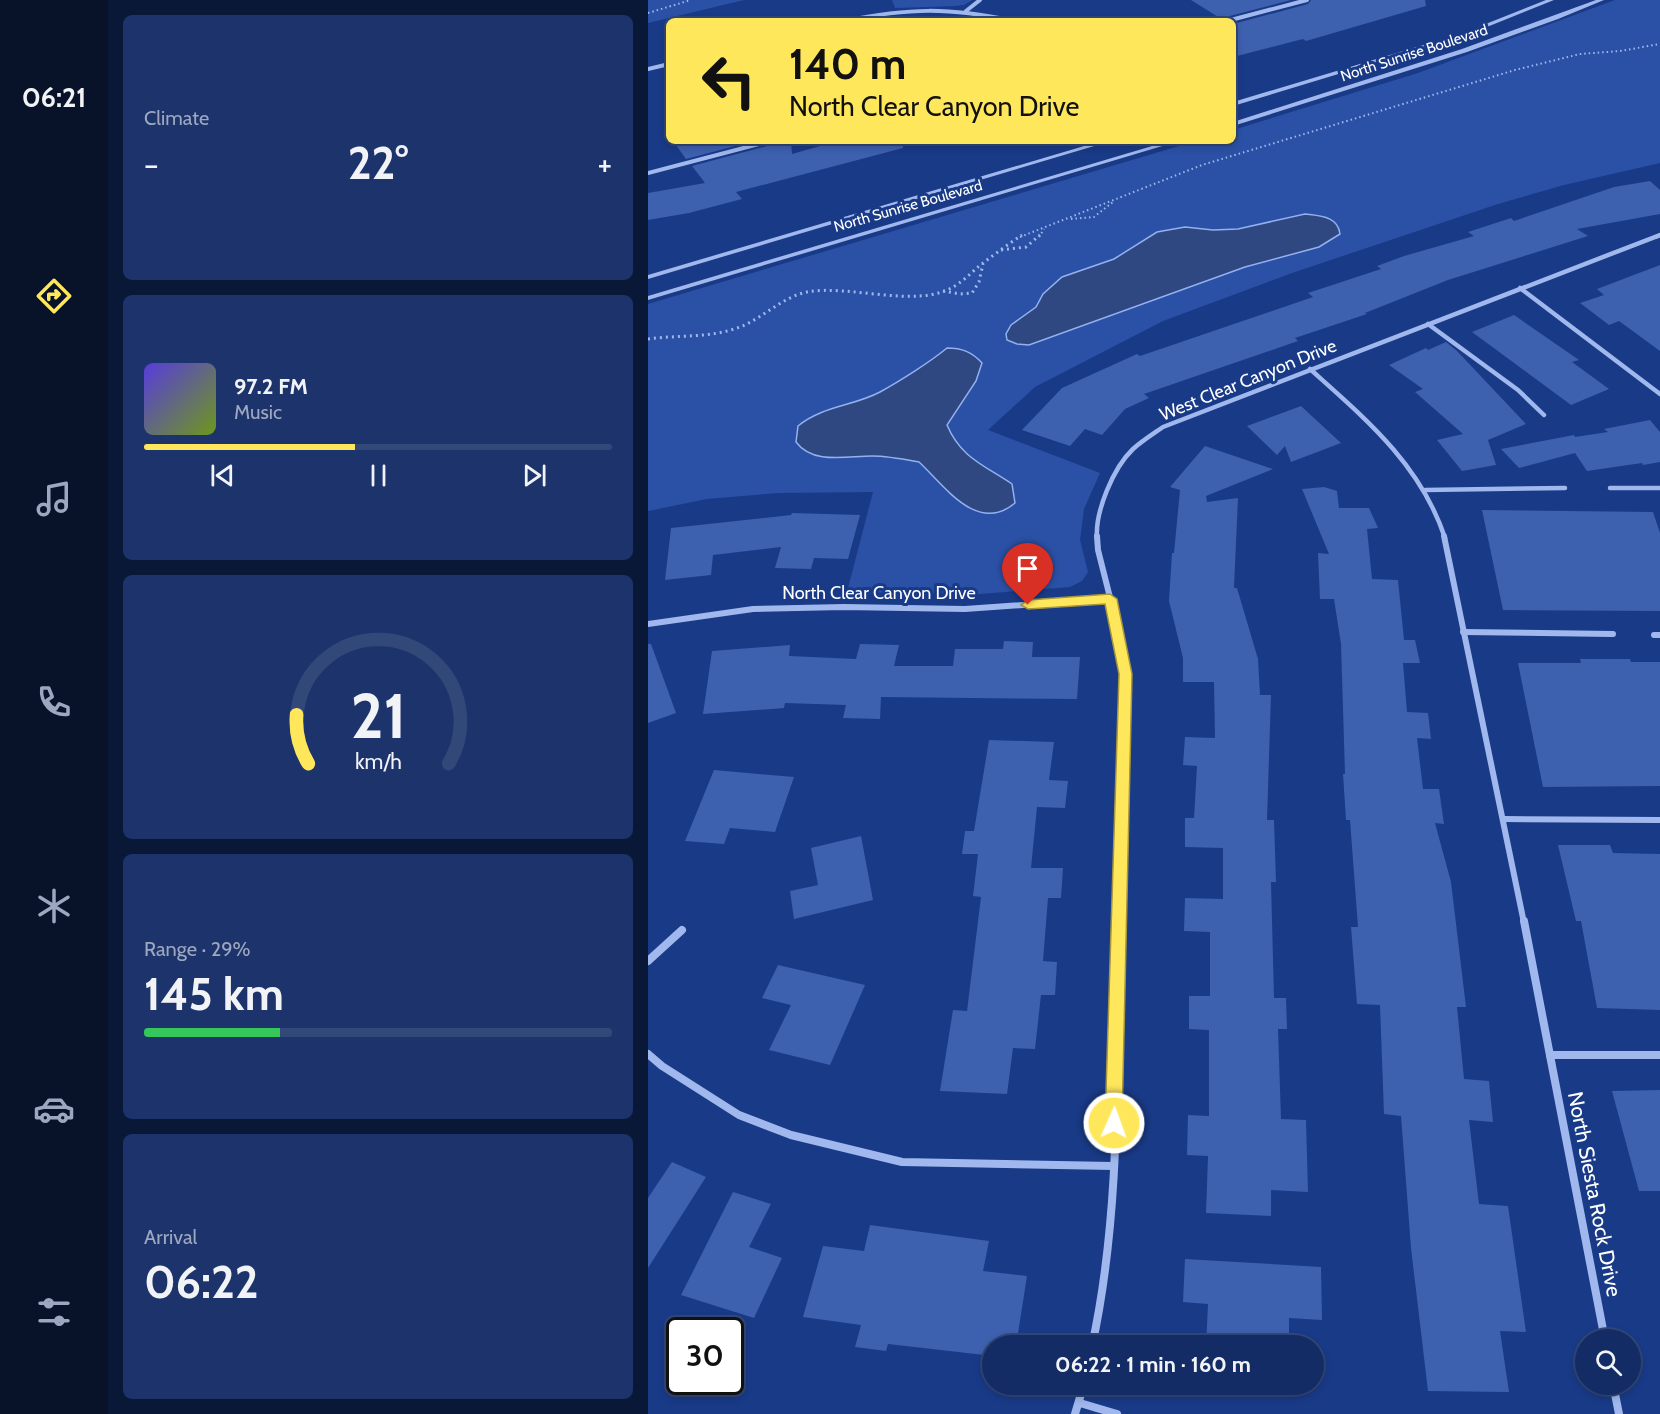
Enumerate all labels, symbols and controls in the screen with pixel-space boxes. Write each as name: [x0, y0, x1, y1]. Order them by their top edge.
street label: North Sunrise Boulevard: [1338, 21, 1490, 85]
text: 140 m: [789, 38, 906, 90]
icon: left: [690, 42, 768, 120]
text: 06:21: [22, 81, 86, 114]
text: North Clear Canyon Drive: [789, 90, 1079, 123]
text: Climate: [144, 106, 209, 130]
text: 22°: [348, 136, 408, 190]
text: −: [144, 144, 159, 184]
text: +: [597, 144, 612, 184]
street label: North Sunrise Boulevard: [832, 176, 984, 236]
icon: directions: [33, 275, 75, 317]
street label: West Clear Canyon Drive: [1156, 334, 1340, 426]
text: 97.2 FM: [234, 373, 308, 400]
text: Music: [234, 400, 282, 424]
icon: previous: [206, 459, 239, 492]
icon: pause: [362, 459, 395, 492]
icon: next: [518, 459, 551, 492]
icon: music: [33, 478, 75, 520]
pin: [1002, 543, 1053, 605]
icon: arrive: [1011, 552, 1044, 585]
street label: North Clear Canyon Drive: [782, 582, 976, 604]
text: 21: [350, 678, 406, 754]
icon: phone: [33, 681, 75, 723]
text: km/h: [355, 748, 401, 774]
icon: climate: [33, 885, 75, 927]
text: Range · 29%: [144, 937, 251, 961]
text: 145 km: [144, 967, 284, 1021]
icon: car: [33, 1088, 75, 1130]
street label: North Siesta Rock Drive: [1563, 1089, 1627, 1299]
position arrow: [1082, 1091, 1146, 1155]
text: Arrival: [144, 1225, 197, 1249]
text: 06:22: [144, 1255, 259, 1309]
icon: filters: [33, 1291, 75, 1333]
speed limit sign: 30: [666, 1317, 744, 1395]
map controls: [1575, 1329, 1641, 1395]
button: search: [1575, 1329, 1641, 1395]
text: 06:22 · 1 min · 160 m: [1055, 1351, 1251, 1378]

